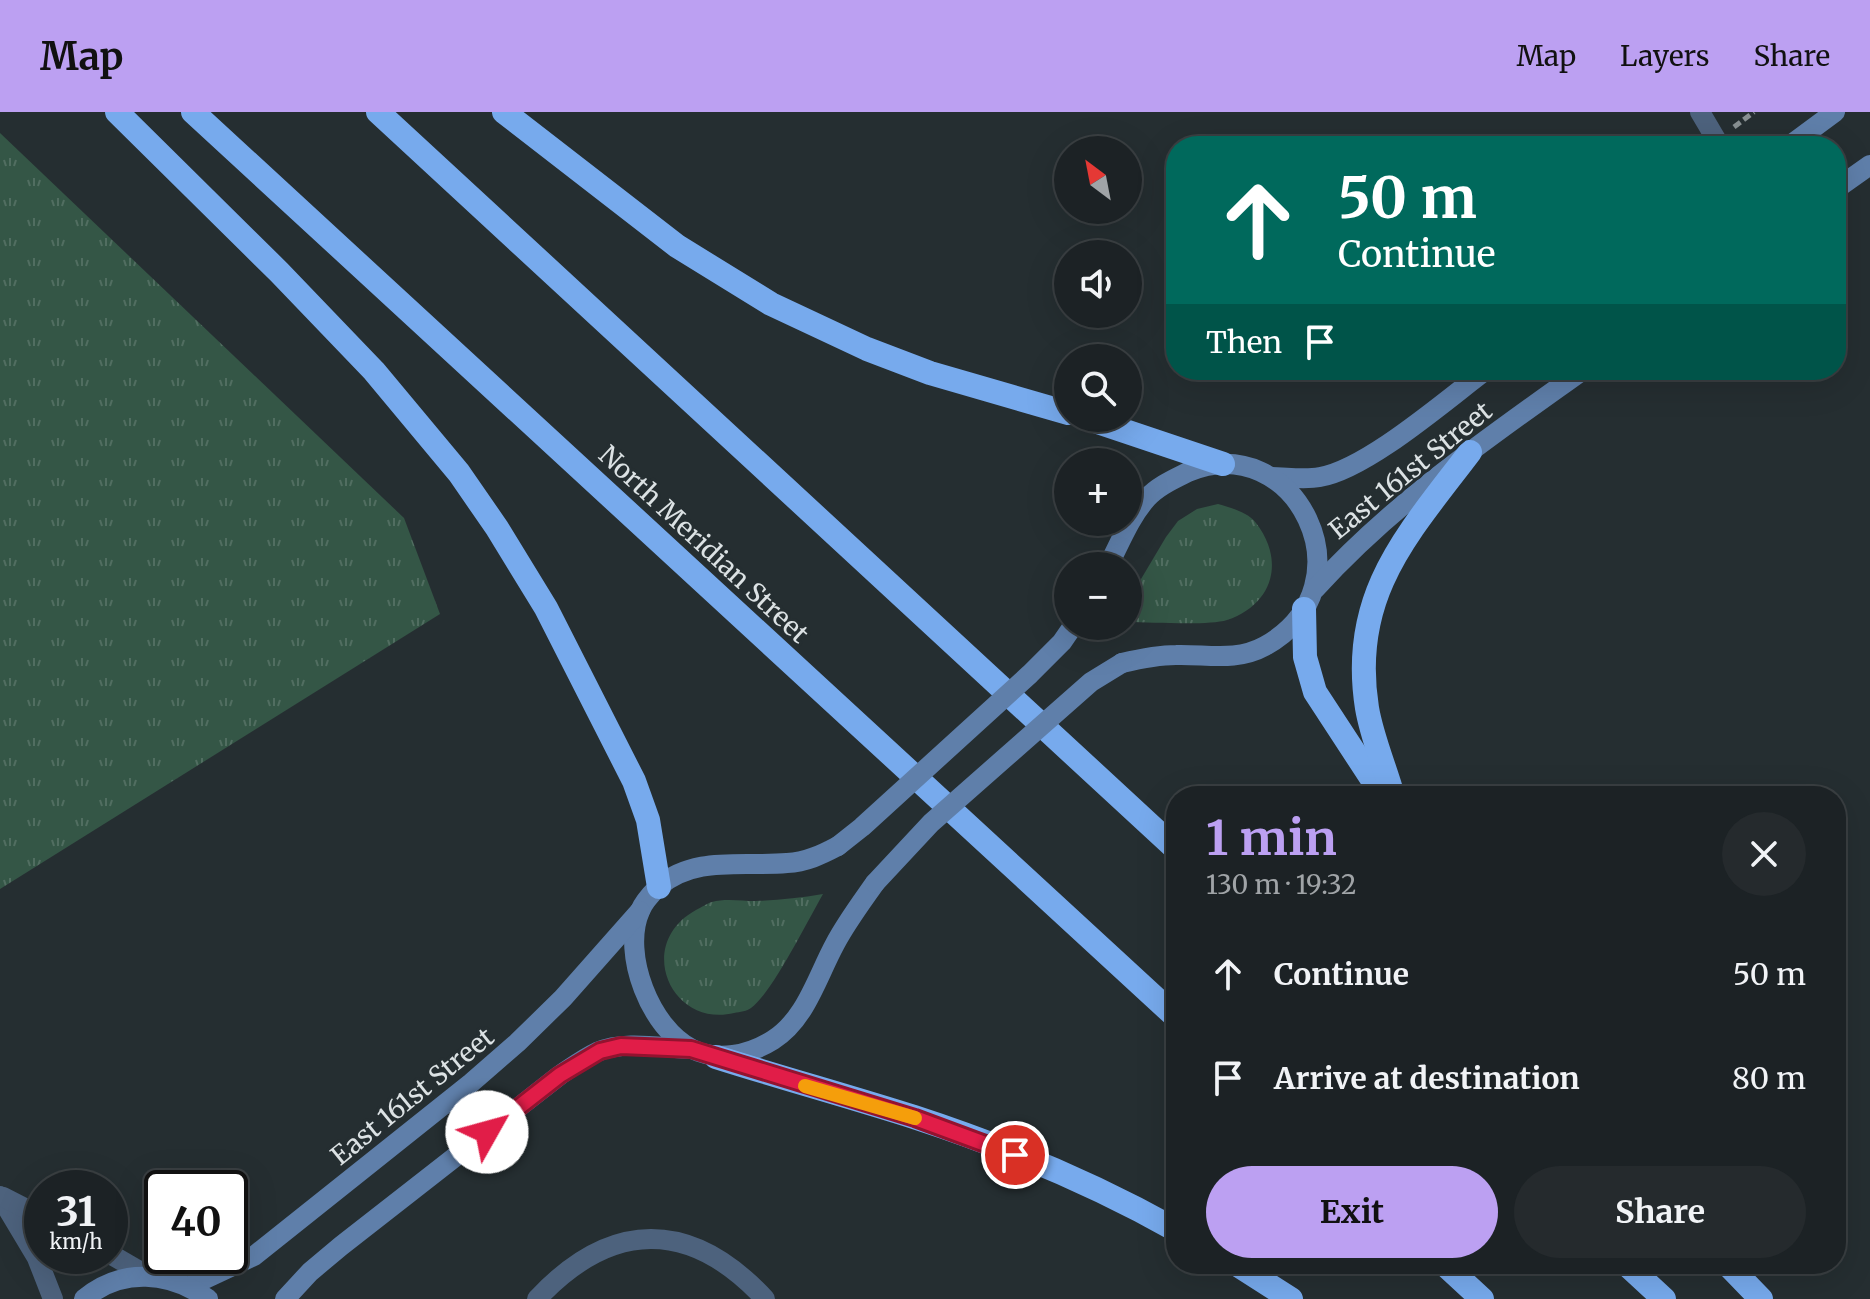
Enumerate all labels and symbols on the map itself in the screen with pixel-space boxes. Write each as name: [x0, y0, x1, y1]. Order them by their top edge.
north arrow: [1054, 136, 1142, 224]
street label: East 161st Street: [1322, 394, 1498, 546]
street label: North Meridian Street: [592, 438, 816, 650]
street label: East 161st Street: [324, 1020, 500, 1172]
position arrow: [445, 1090, 529, 1174]
pin: [981, 1121, 1049, 1189]
speed limit sign: 40: [144, 1170, 248, 1274]

